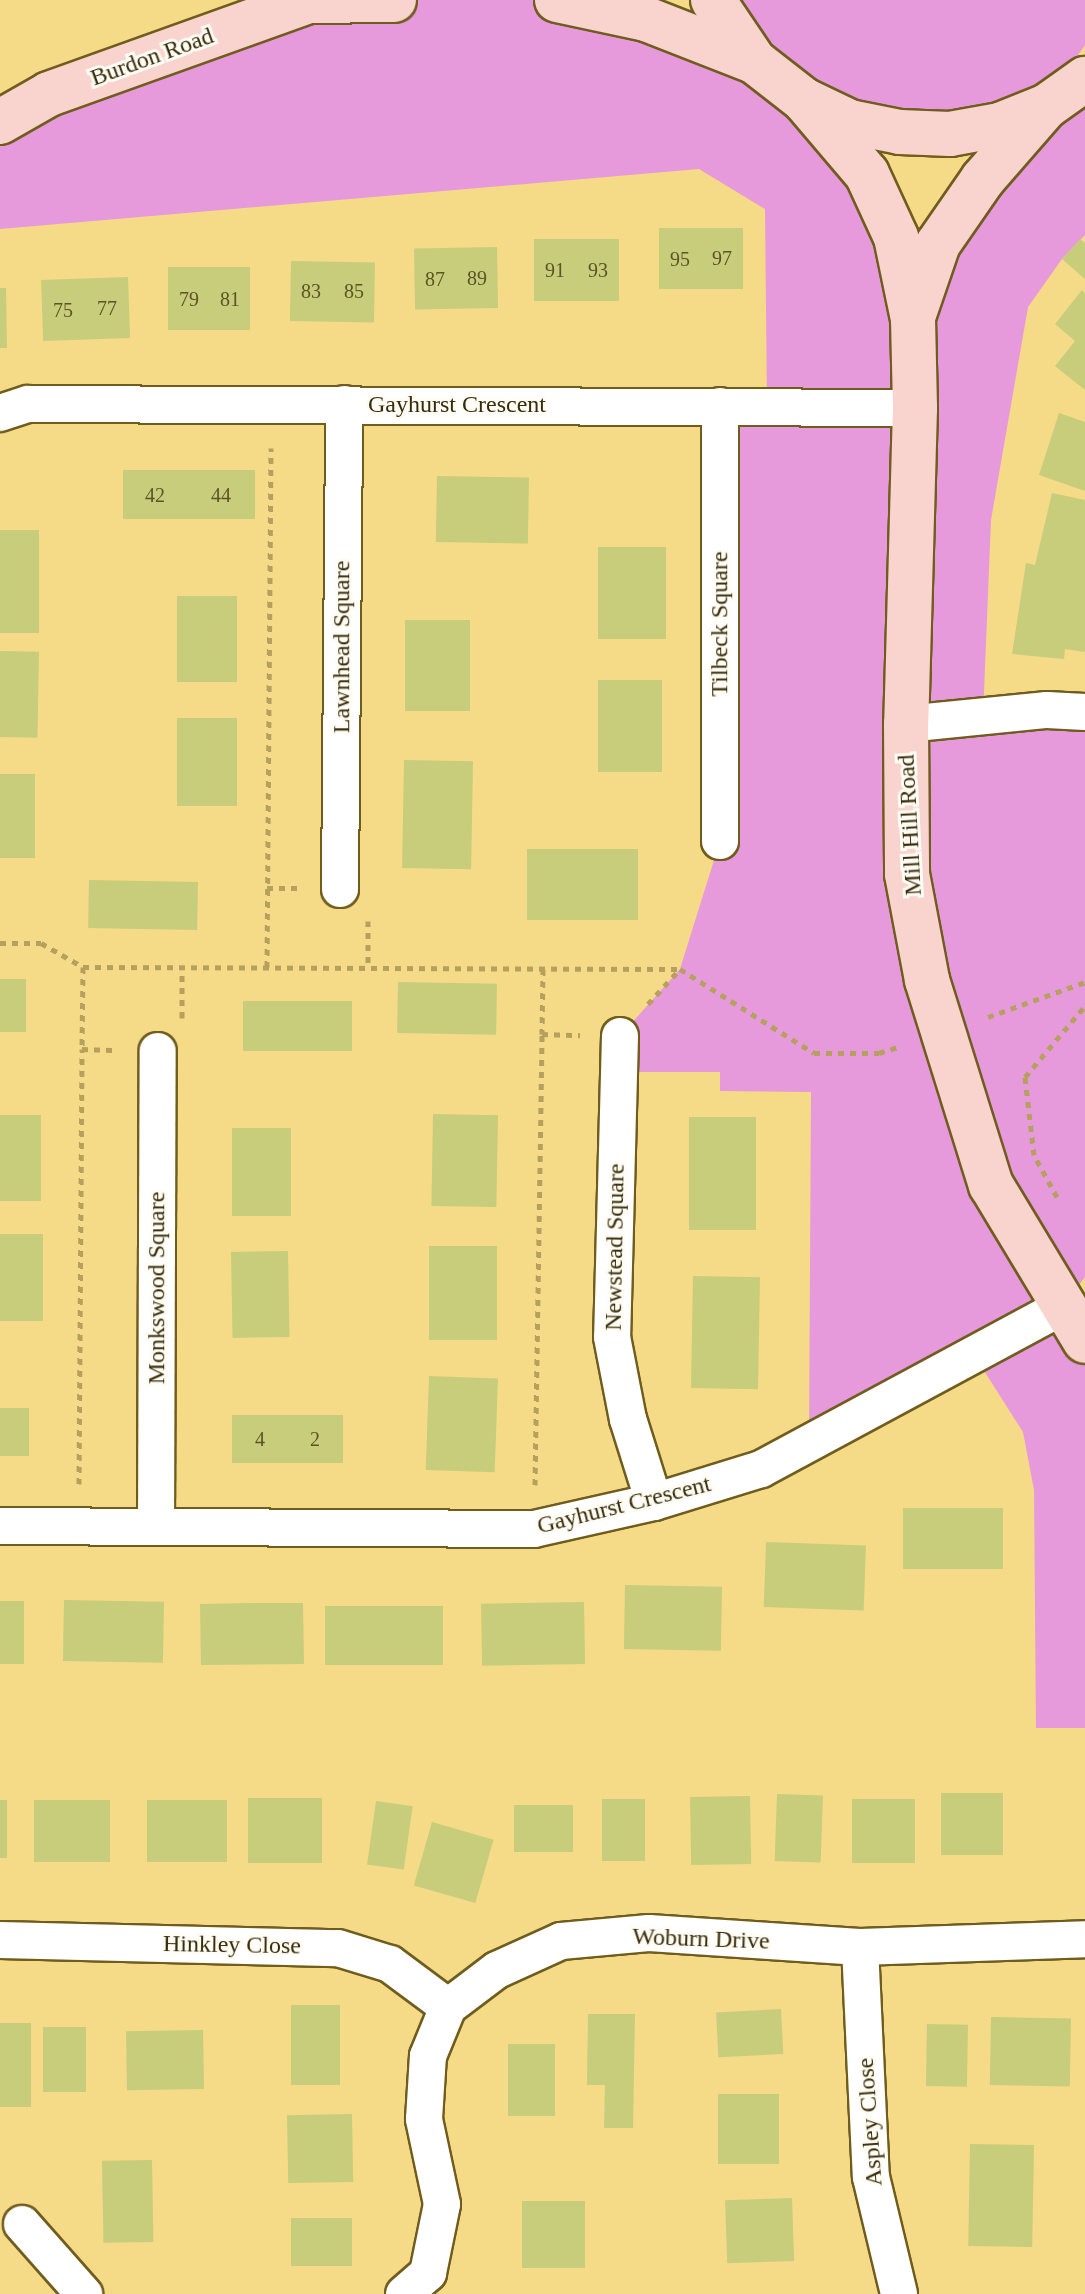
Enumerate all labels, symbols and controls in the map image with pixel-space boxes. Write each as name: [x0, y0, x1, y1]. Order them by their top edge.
street label: Burdon Road: [87, 21, 217, 93]
house number: 97: [712, 246, 732, 270]
house number: 95: [670, 247, 690, 271]
house number: 91: [545, 258, 565, 282]
house number: 93: [588, 258, 608, 282]
house number: 89: [467, 266, 487, 290]
house number: 87: [425, 267, 445, 291]
house number: 83: [301, 279, 321, 303]
house number: 85: [344, 279, 364, 303]
house number: 79: [179, 287, 199, 311]
house number: 81: [220, 287, 240, 311]
house number: 77: [97, 296, 117, 320]
house number: 75: [53, 298, 73, 322]
street label: Gayhurst Crescent: [368, 391, 546, 419]
house number: 42: [145, 483, 165, 507]
house number: 44: [211, 483, 231, 507]
street label: Tilbeck Square: [706, 551, 734, 697]
street label: Lawnhead Square: [328, 561, 356, 733]
street label: Mill Hill Road: [892, 754, 928, 896]
street label: Newstead Square: [599, 1163, 631, 1331]
street label: Monkswood Square: [143, 1192, 171, 1384]
house number: 4: [255, 1427, 265, 1451]
house number: 2: [310, 1427, 320, 1451]
street label: Gayhurst Crescent: [534, 1470, 714, 1540]
street label: Woburn Drive: [632, 1922, 770, 1956]
street label: Hinkley Close: [163, 1929, 301, 1961]
street label: Aspley Close: [851, 2057, 889, 2187]

